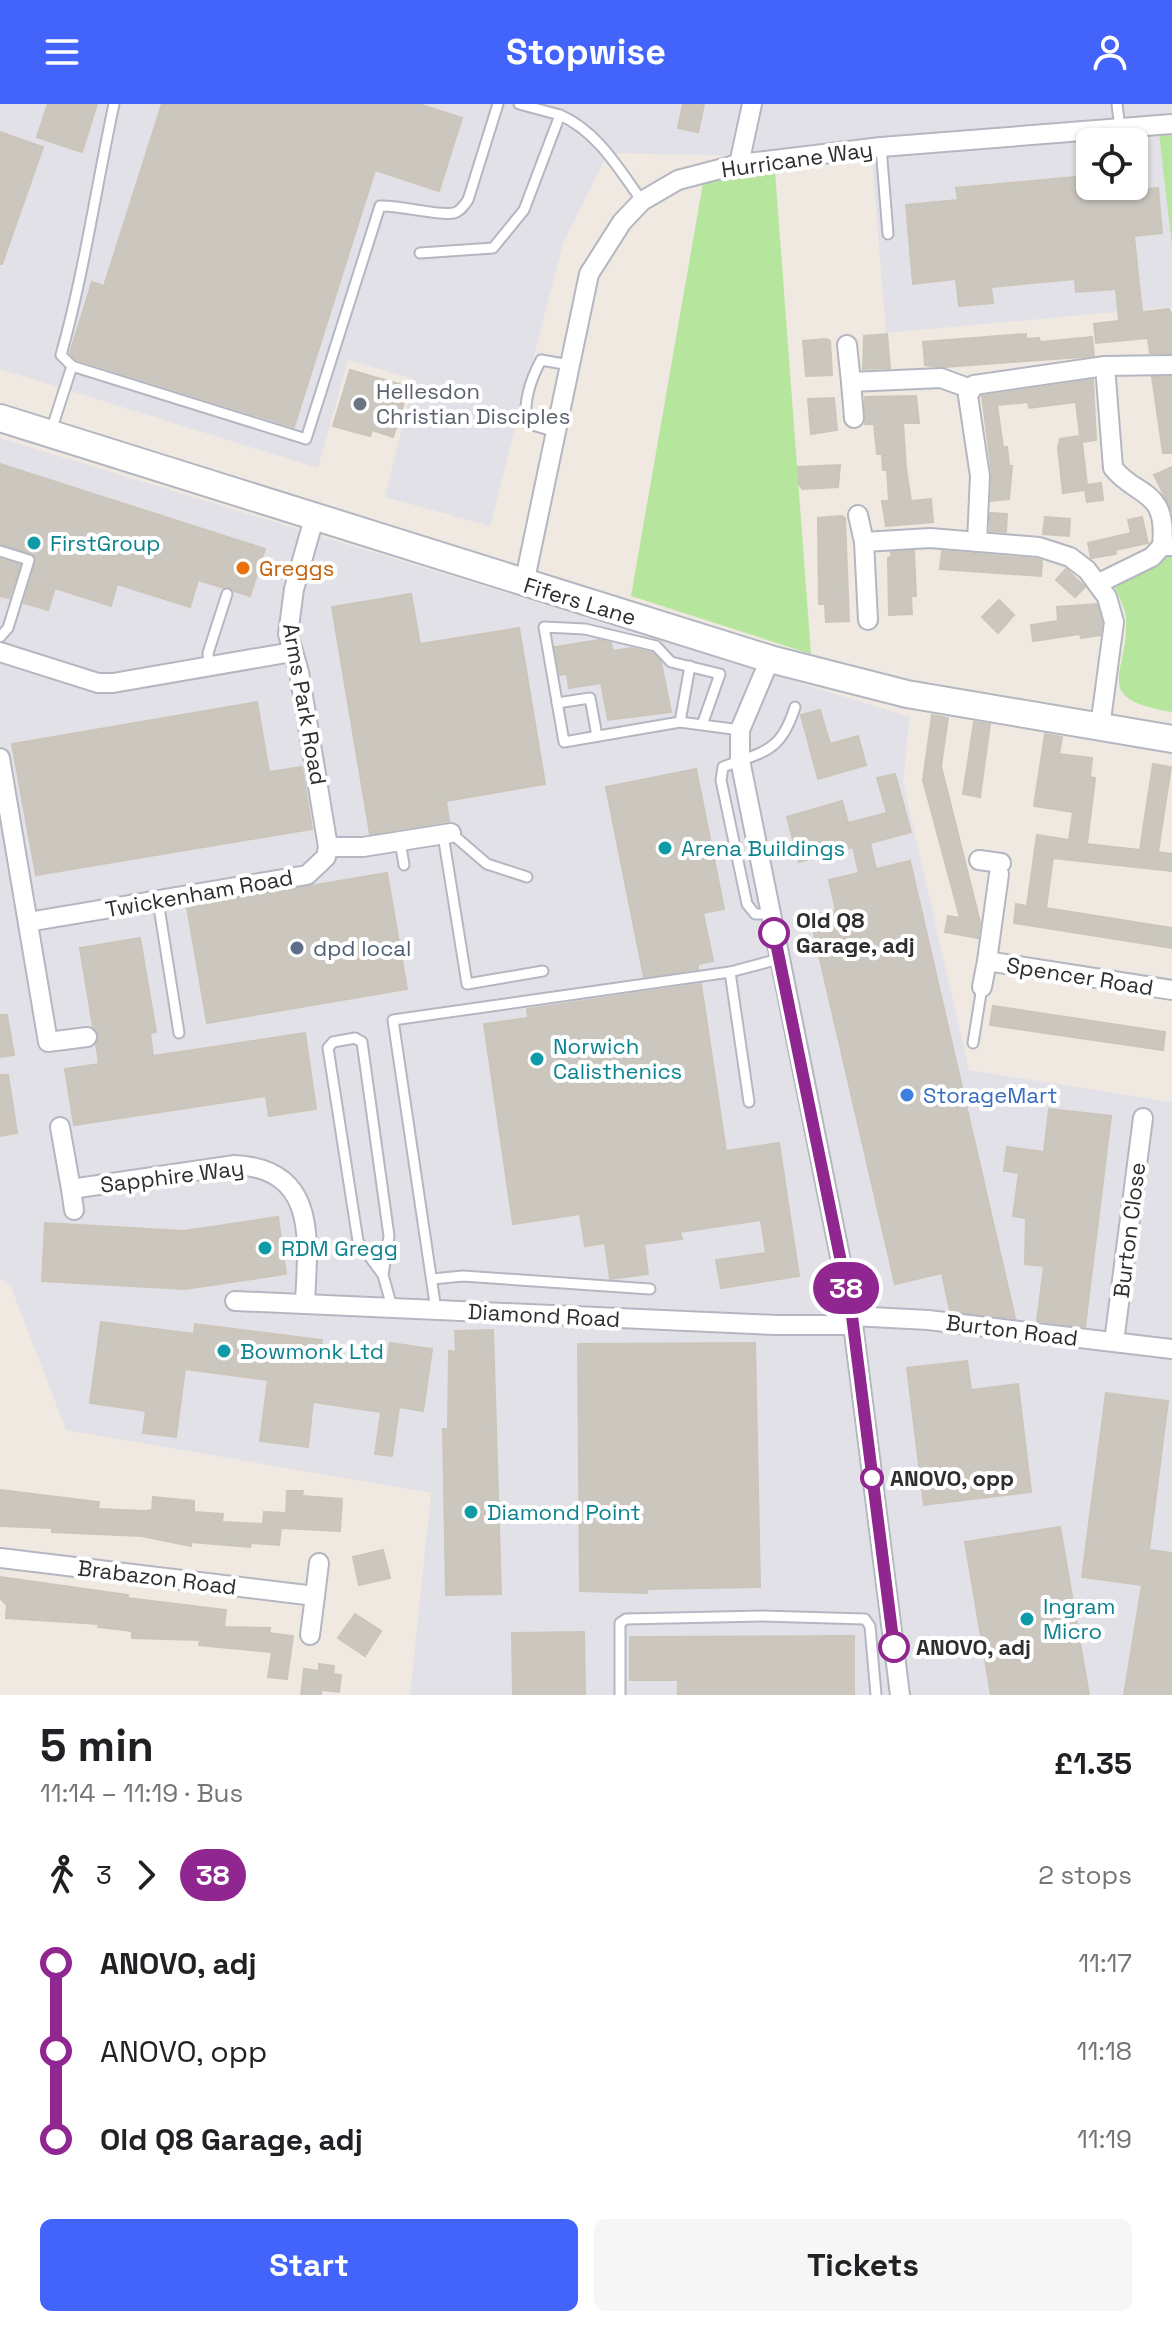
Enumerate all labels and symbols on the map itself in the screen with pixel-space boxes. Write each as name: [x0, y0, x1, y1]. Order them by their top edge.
street label: Hurricane Way: [720, 135, 874, 183]
place label: Hellesdon Christian Disciples: [376, 377, 570, 430]
marker: Hellesdon Christian Disciples: [351, 395, 369, 413]
place label: FirstGroup: [50, 529, 160, 557]
marker: FirstGroup: [25, 534, 43, 552]
place label: Greggs: [259, 554, 334, 582]
marker: Greggs: [234, 559, 252, 577]
street label: Fifers Lane: [520, 571, 640, 631]
street label: Arms Park Road: [277, 621, 333, 787]
place label: Arena Buildings: [681, 834, 845, 862]
marker: Arena Buildings: [656, 839, 674, 857]
street label: Twickenham Road: [103, 863, 295, 923]
place label: Old Q8 Garage, adj: [796, 906, 915, 959]
marker: Old Q8 Garage, adj: [759, 918, 789, 948]
place label: dpd local: [313, 934, 411, 962]
marker: dpd local: [288, 939, 306, 957]
street label: Spencer Road: [1005, 951, 1155, 1001]
place label: Norwich Calisthenics: [553, 1032, 682, 1085]
marker: Norwich Calisthenics: [528, 1050, 546, 1068]
place label: StorageMart: [923, 1081, 1057, 1109]
marker: StorageMart: [898, 1086, 916, 1104]
street label: Sapphire Way: [99, 1153, 245, 1199]
street label: Burton Close: [1107, 1161, 1151, 1299]
place label: RDM Gregg: [281, 1234, 398, 1262]
marker: RDM Gregg: [256, 1239, 274, 1257]
line badge: 38: [810, 1262, 882, 1314]
street label: Diamond Road: [467, 1297, 621, 1333]
street label: Burton Road: [944, 1308, 1080, 1352]
place label: Bowmonk Ltd: [240, 1337, 384, 1365]
marker: Bowmonk Ltd: [215, 1342, 233, 1360]
place label: ANOVO, opp: [890, 1464, 1014, 1492]
marker: ANOVO, opp: [861, 1467, 883, 1489]
place label: Diamond Point: [487, 1498, 641, 1526]
marker: Diamond Point: [462, 1503, 480, 1521]
street label: Brabazon Road: [76, 1553, 238, 1601]
place label: Ingram Micro: [1043, 1592, 1115, 1645]
marker: Ingram Micro: [1018, 1610, 1036, 1628]
marker: ANOVO, adj: [879, 1632, 909, 1662]
place label: ANOVO, adj: [916, 1633, 1031, 1661]

